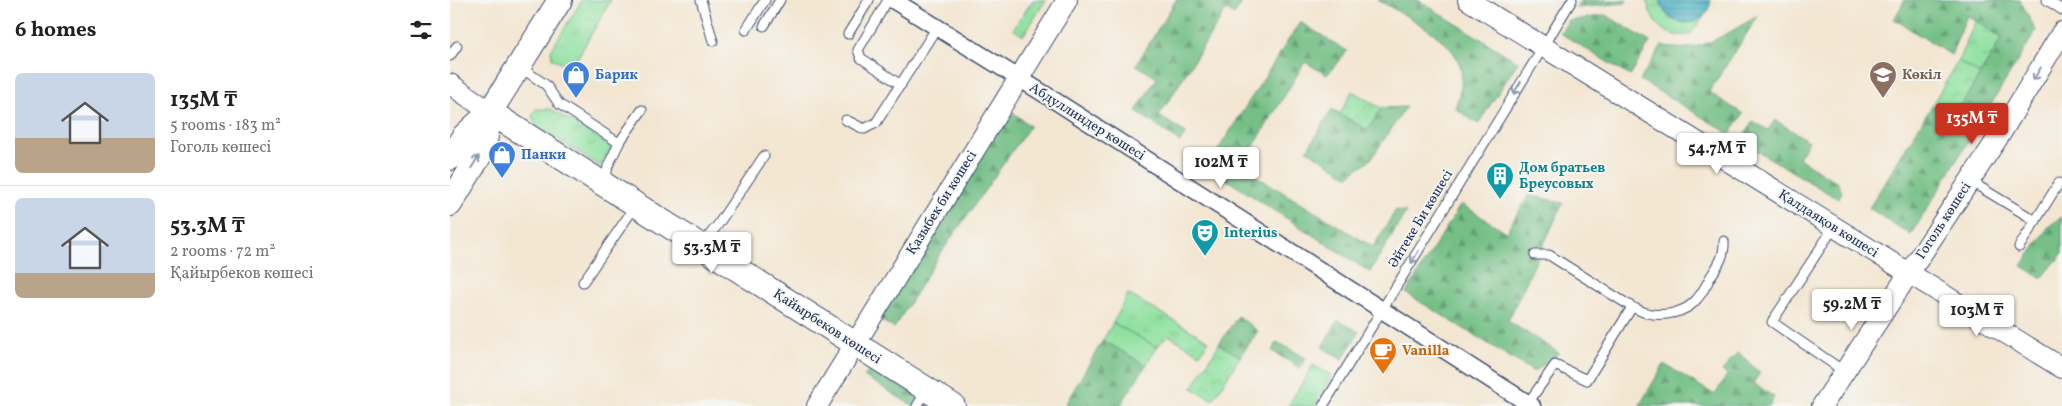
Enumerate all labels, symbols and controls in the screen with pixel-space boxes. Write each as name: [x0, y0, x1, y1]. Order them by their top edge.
text: 6 homes: [15, 16, 96, 45]
icon: filters: [407, 16, 435, 44]
shop icon: Барик: [561, 60, 591, 99]
school or university icon: Көкіл: [1868, 60, 1898, 99]
place label: Барик: [595, 66, 639, 85]
place label: Көкіл: [1902, 66, 1941, 85]
one-way arrow: [2031, 67, 2041, 81]
street label: Абдуллиндер көшесі: [1025, 79, 1149, 165]
one-way arrow: [1512, 81, 1522, 95]
text: 135M ₸: [170, 86, 238, 115]
icon: home: [55, 93, 115, 153]
pin: 135M ₸: [1931, 102, 2013, 145]
text: 135M ₸: [1946, 108, 1998, 130]
text: 5 rooms · 183 m²: [170, 115, 281, 137]
pin: 54.7M ₸: [1671, 132, 1763, 175]
text: Гоголь көшесі: [170, 137, 271, 159]
text: 54.7M ₸: [1688, 138, 1746, 160]
shop icon: Панки: [487, 140, 517, 179]
place label: Панки: [521, 146, 566, 165]
pin: 102M ₸: [1180, 146, 1262, 189]
street label: Қазыбек би көшесі: [902, 147, 982, 259]
text: 102M ₸: [1194, 152, 1248, 174]
one-way arrow: [471, 156, 481, 170]
place label: Дом братьев Бреусовых: [1519, 159, 1605, 194]
building icon: Дом братьев Бреусовых: [1485, 161, 1515, 200]
street label: Әйтеке Би көшесі: [1384, 167, 1458, 271]
street label: Гоголь көшесі: [1912, 179, 1976, 263]
street label: Қалдаяқов көшесі: [1774, 185, 1882, 263]
text: 53.3M ₸: [170, 212, 245, 241]
icon: home: [55, 218, 115, 278]
theatre icon: Interius: [1190, 218, 1220, 257]
place label: Interius: [1224, 224, 1277, 243]
pin: 53.3M ₸: [666, 232, 758, 274]
text: 53.3M ₸: [683, 237, 741, 259]
text: 2 rooms · 72 m²: [170, 241, 275, 263]
one-way arrow: [1409, 249, 1419, 263]
text: Қайырбеков көшесі: [170, 263, 313, 285]
street label: Қайырбеков көшесі: [769, 285, 885, 369]
pin: 59.2M ₸: [1806, 288, 1898, 331]
text: 59.2M ₸: [1823, 294, 1881, 316]
pin: 103M ₸: [1936, 294, 2018, 337]
text: 103M ₸: [1950, 300, 2004, 322]
cafe icon: Vanilla: [1368, 336, 1398, 375]
place label: Vanilla: [1402, 342, 1450, 361]

